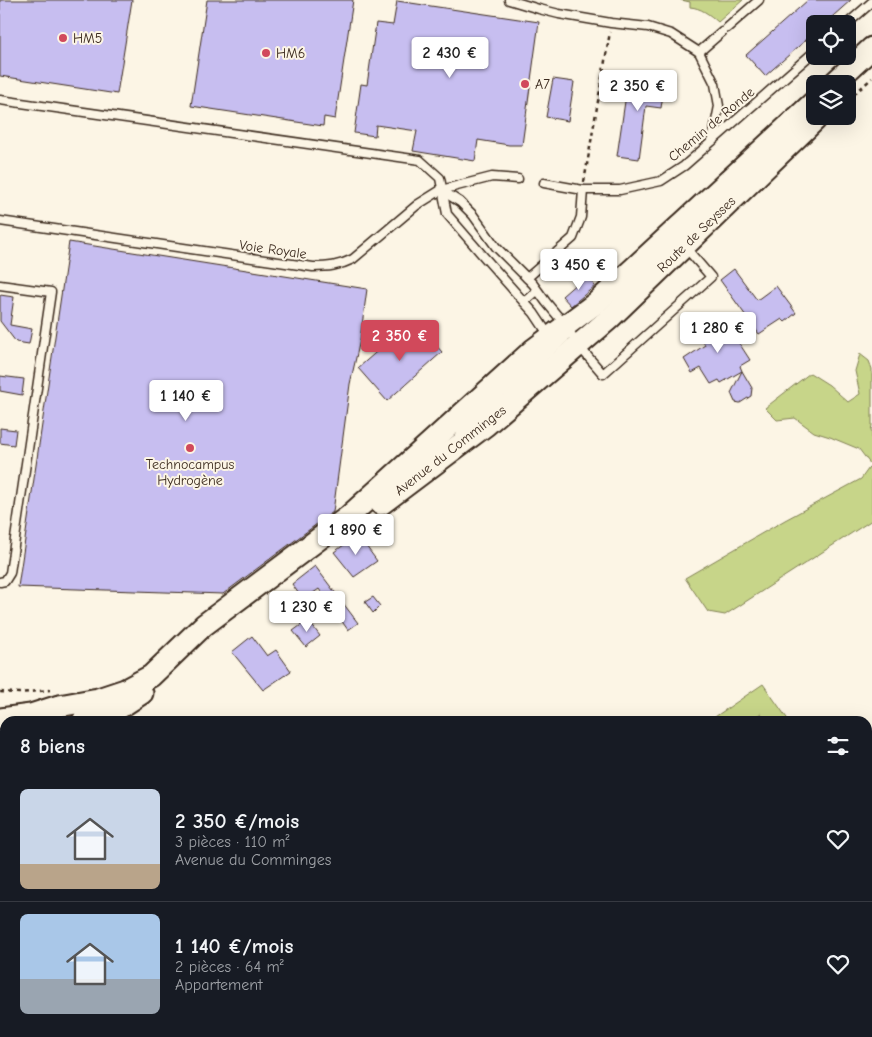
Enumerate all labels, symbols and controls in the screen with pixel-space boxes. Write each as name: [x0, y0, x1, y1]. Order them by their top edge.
map controls: [806, 15, 856, 125]
button: locate: [806, 15, 856, 65]
place label: HM5: [73, 30, 102, 47]
marker: HM5: [57, 32, 69, 44]
pin: 2 430 €: [404, 36, 496, 79]
text: 2 430 €: [423, 44, 477, 62]
place label: HM6: [276, 45, 305, 62]
marker: HM6: [260, 47, 272, 59]
pin: 2 350 €: [592, 70, 684, 112]
button: layers: [806, 75, 856, 125]
place label: A7: [535, 76, 550, 93]
text: 2 350 €: [610, 77, 666, 95]
marker: A7: [519, 78, 531, 90]
street label: Chemin de Ronde: [665, 83, 758, 165]
street label: Route de Seysses: [654, 192, 739, 276]
street label: Voie Royale: [238, 236, 308, 263]
pin: 3 450 €: [533, 248, 625, 291]
text: 3 450 €: [551, 256, 607, 274]
pin: 1 280 €: [672, 312, 764, 354]
text: 1 280 €: [691, 319, 745, 337]
pin: 2 350 €: [354, 320, 446, 362]
text: 2 350 €: [372, 327, 428, 345]
pin: 1 140 €: [140, 380, 232, 422]
text: 1 140 €: [160, 387, 212, 405]
street label: Avenue du Comminges: [391, 401, 510, 499]
marker: Technocampus Hydrogène: [184, 442, 196, 454]
place label: Technocampus Hydrogène: [146, 456, 234, 489]
pin: 1 890 €: [310, 514, 402, 556]
text: 1 890 €: [329, 521, 383, 539]
pin: 1 230 €: [261, 590, 353, 633]
text: 1 230 €: [280, 598, 334, 616]
icon: filters: [824, 732, 852, 760]
text: 8 biens: [20, 734, 85, 758]
icon: home: [60, 809, 120, 869]
text: 2 350 €/mois: [175, 809, 299, 833]
icon: heart: [824, 825, 852, 853]
text: 3 pièces · 110 m²: [175, 833, 289, 851]
text: Avenue du Comminges: [175, 851, 331, 869]
icon: home: [60, 934, 120, 994]
text: 1 140 €/mois: [175, 934, 293, 958]
icon: heart: [824, 950, 852, 978]
text: 2 pièces · 64 m²: [175, 958, 284, 976]
text: Appartement: [175, 976, 263, 994]

